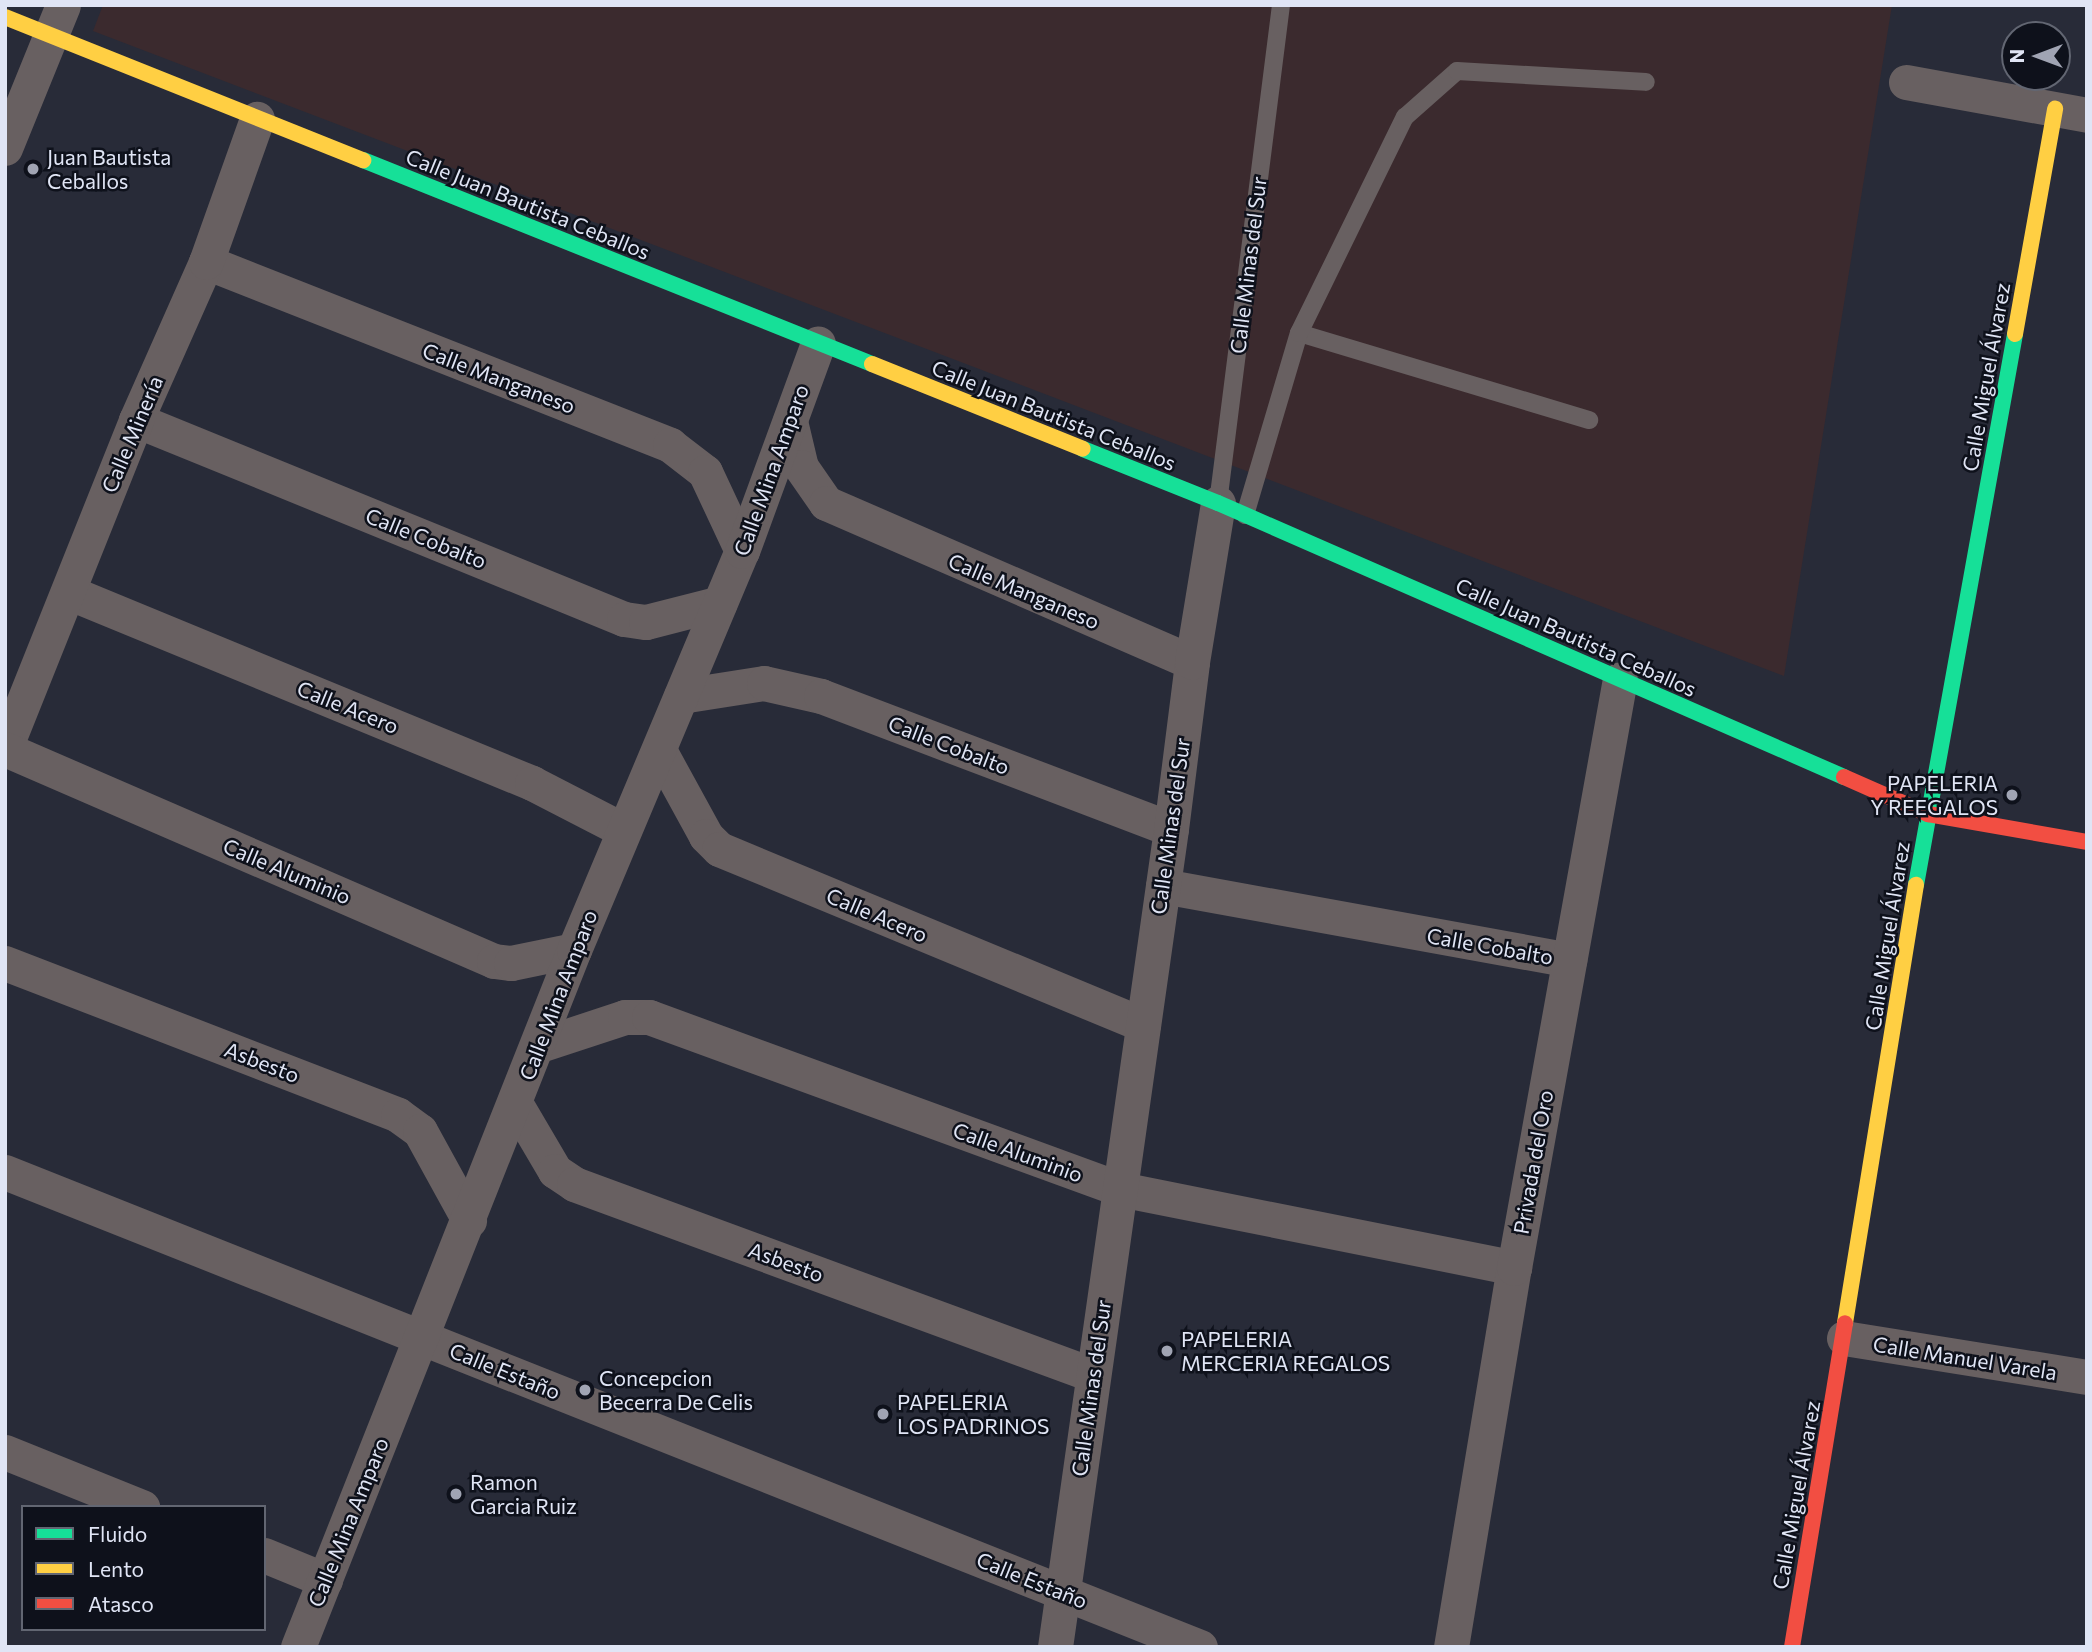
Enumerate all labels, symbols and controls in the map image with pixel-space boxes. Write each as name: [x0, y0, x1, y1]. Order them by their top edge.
north arrow: [2001, 21, 2071, 91]
text: N: [2005, 49, 2028, 63]
street label: Calle Juan Bautista Ceballos: [402, 143, 654, 265]
place label: Juan Bautista Ceballos: [47, 144, 171, 194]
marker: Juan Bautista Ceballos: [25, 161, 41, 177]
street label: Calle Minas del Sur: [1225, 175, 1271, 355]
street label: Calle Miguel Álvarez: [1957, 281, 2015, 473]
street label: Calle Manganeso: [419, 337, 579, 419]
street label: Calle Juan Bautista Ceballos: [928, 354, 1180, 476]
street label: Calle Minería: [96, 372, 168, 496]
street label: Calle Mina Amparo: [728, 381, 814, 559]
street label: Calle Cobalto: [362, 502, 490, 574]
street label: Calle Manganeso: [945, 548, 1103, 634]
street label: Calle Juan Bautista Ceballos: [1452, 572, 1700, 702]
street label: Calle Acero: [294, 675, 402, 739]
street label: Calle Cobalto: [885, 710, 1013, 780]
street label: Calle Minas del Sur: [1145, 736, 1195, 916]
place label: PAPELERIA Y REEGALOS: [1870, 770, 1998, 820]
marker: PAPELERIA Y REEGALOS: [2004, 787, 2020, 803]
street label: Calle Aluminio: [219, 833, 355, 909]
street label: Calle Miguel Álvarez: [1860, 840, 1914, 1032]
street label: Calle Acero: [823, 882, 931, 948]
street label: Calle Mina Amparo: [514, 906, 602, 1084]
street label: Calle Cobalto: [1425, 922, 1555, 970]
street label: Asbesto: [221, 1036, 303, 1088]
street label: Privada del Oro: [1508, 1088, 1558, 1236]
street label: Calle Aluminio: [950, 1117, 1086, 1187]
street label: Asbesto: [745, 1237, 827, 1287]
street label: Calle Minas del Sur: [1066, 1298, 1116, 1478]
place label: PAPELERIA MERCERIA REGALOS: [1181, 1326, 1390, 1376]
street label: Calle Manuel Varela: [1871, 1331, 2059, 1385]
street label: Calle Estaño: [446, 1337, 564, 1405]
marker: PAPELERIA MERCERIA REGALOS: [1159, 1343, 1175, 1359]
place label: Concepcion Becerra De Celis: [599, 1365, 753, 1415]
marker: Concepcion Becerra De Celis: [577, 1382, 593, 1398]
place label: PAPELERIA LOS PADRINOS: [897, 1389, 1049, 1439]
street label: Calle Miguel Álvarez: [1767, 1399, 1825, 1591]
marker: PAPELERIA LOS PADRINOS: [875, 1406, 891, 1422]
street label: Calle Mina Amparo: [303, 1434, 393, 1610]
place label: Ramon Garcia Ruiz: [470, 1469, 577, 1519]
marker: Ramon Garcia Ruiz: [448, 1486, 464, 1502]
legend: [21, 1505, 266, 1631]
text: Fluido: [88, 1521, 147, 1546]
street label: Calle Estaño: [973, 1546, 1091, 1614]
text: Lento: [88, 1556, 144, 1581]
text: Atasco: [88, 1591, 154, 1616]

